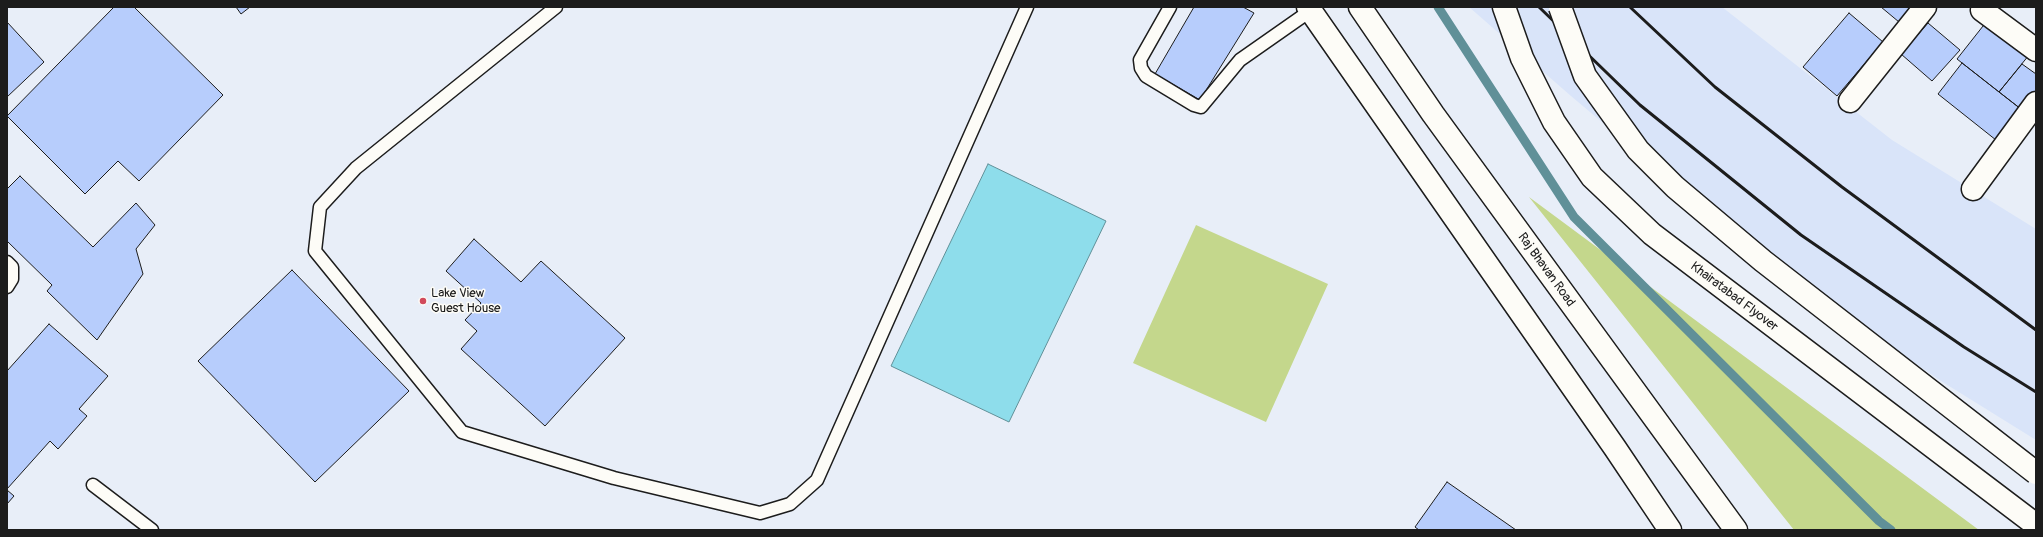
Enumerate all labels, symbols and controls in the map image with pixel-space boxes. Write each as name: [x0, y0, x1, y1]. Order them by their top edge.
street label: Raj Bhavan Road: [1514, 230, 1578, 310]
street label: Khairatabad Flyover: [1687, 259, 1781, 335]
place label: Lake View Guest House: [431, 286, 500, 317]
marker: Lake View Guest House: [418, 296, 428, 306]

